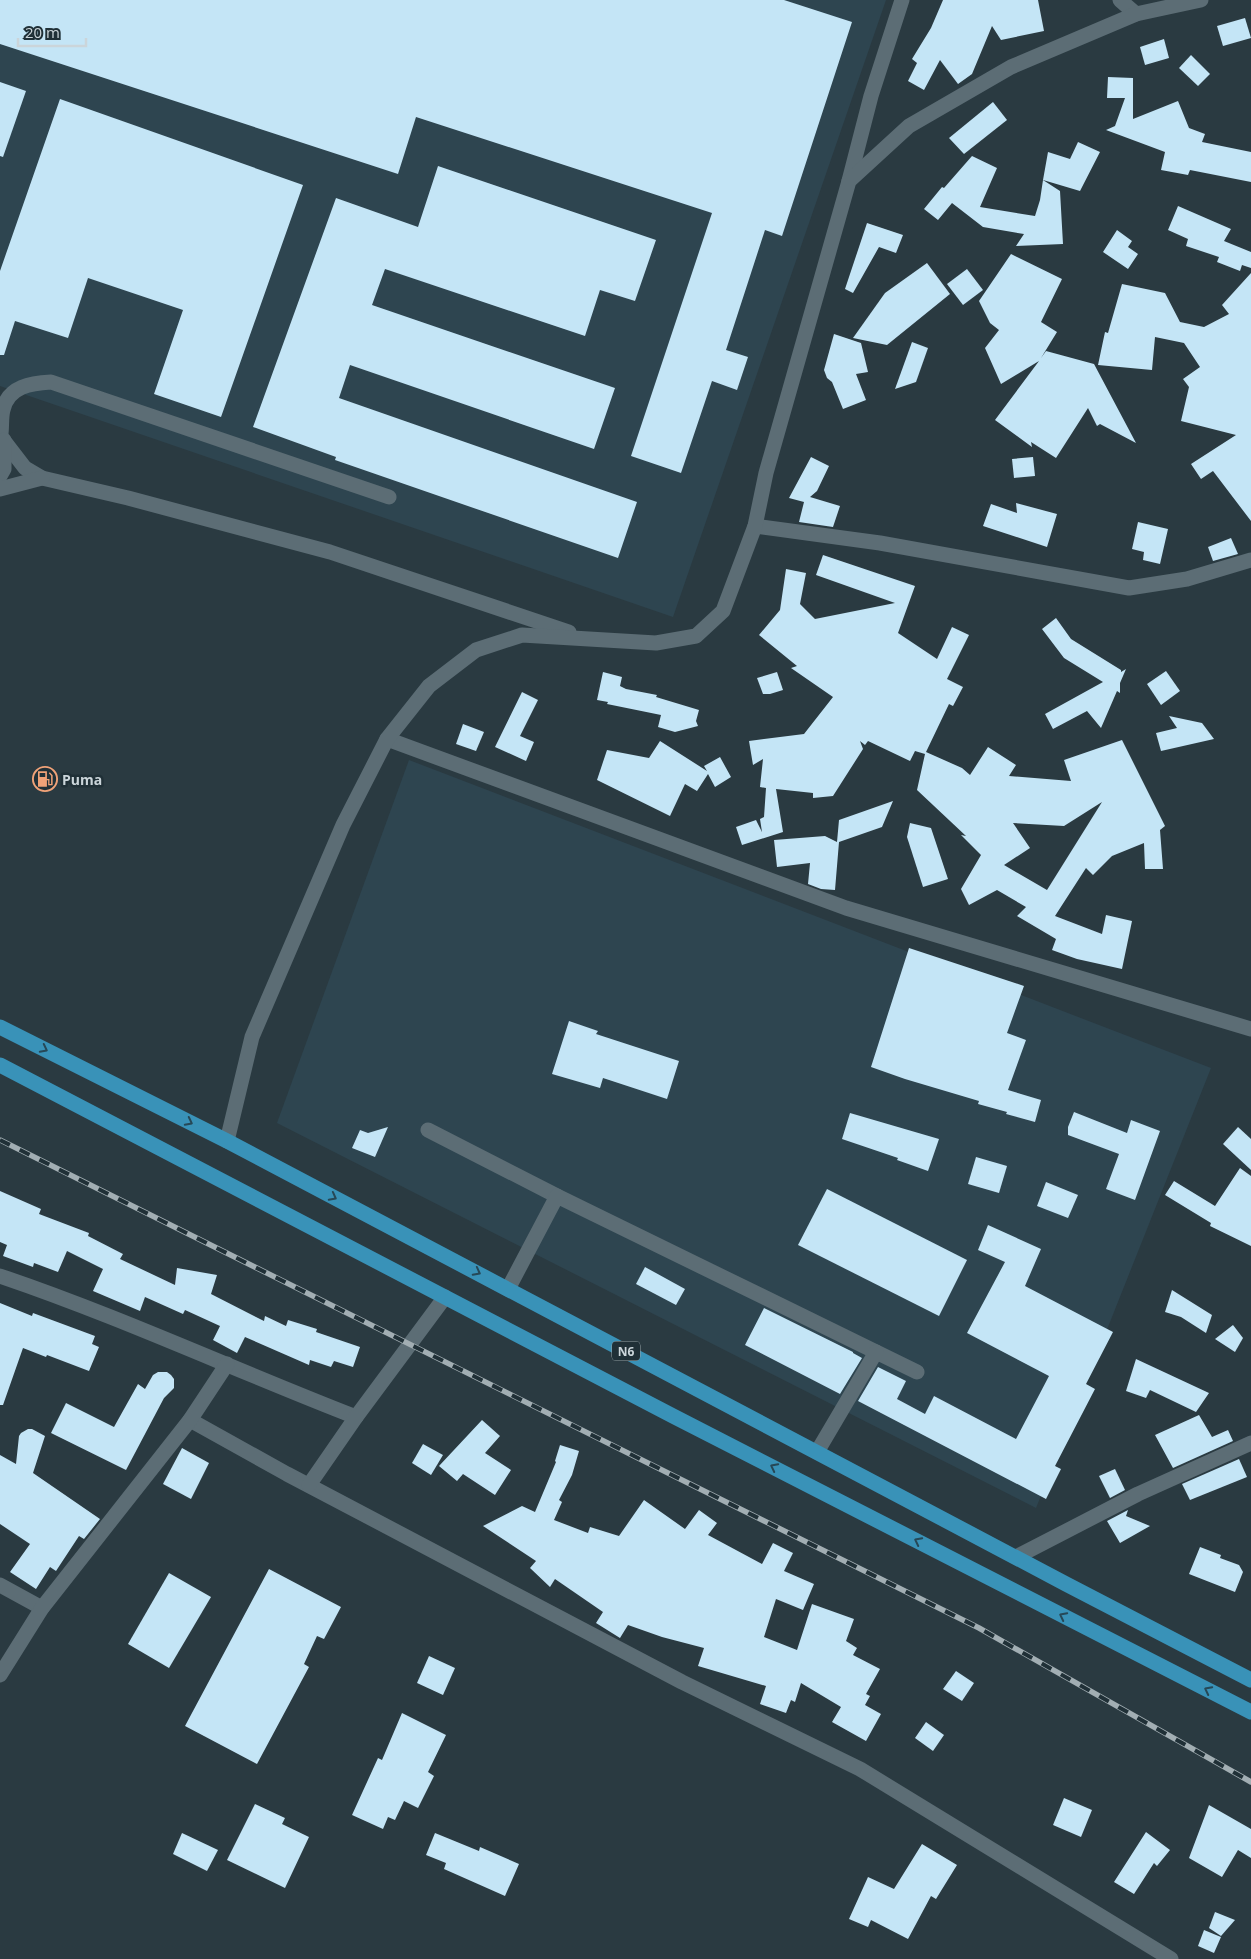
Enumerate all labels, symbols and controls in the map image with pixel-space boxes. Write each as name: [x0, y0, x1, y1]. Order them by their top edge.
scale bar: [18, 15, 85, 47]
text: 20 m: [25, 22, 60, 42]
fuel station icon: Puma: [32, 766, 58, 792]
place label: Puma: [62, 770, 102, 789]
one-way arrow: [38, 1043, 47, 1053]
one-way arrow: [184, 1115, 193, 1126]
one-way arrow: [328, 1190, 337, 1200]
one-way arrow: [471, 1266, 480, 1276]
road number: N6: [612, 1342, 640, 1360]
one-way arrow: [770, 1463, 779, 1473]
one-way arrow: [915, 1537, 924, 1547]
one-way arrow: [1059, 1612, 1068, 1622]
one-way arrow: [1204, 1686, 1213, 1696]

